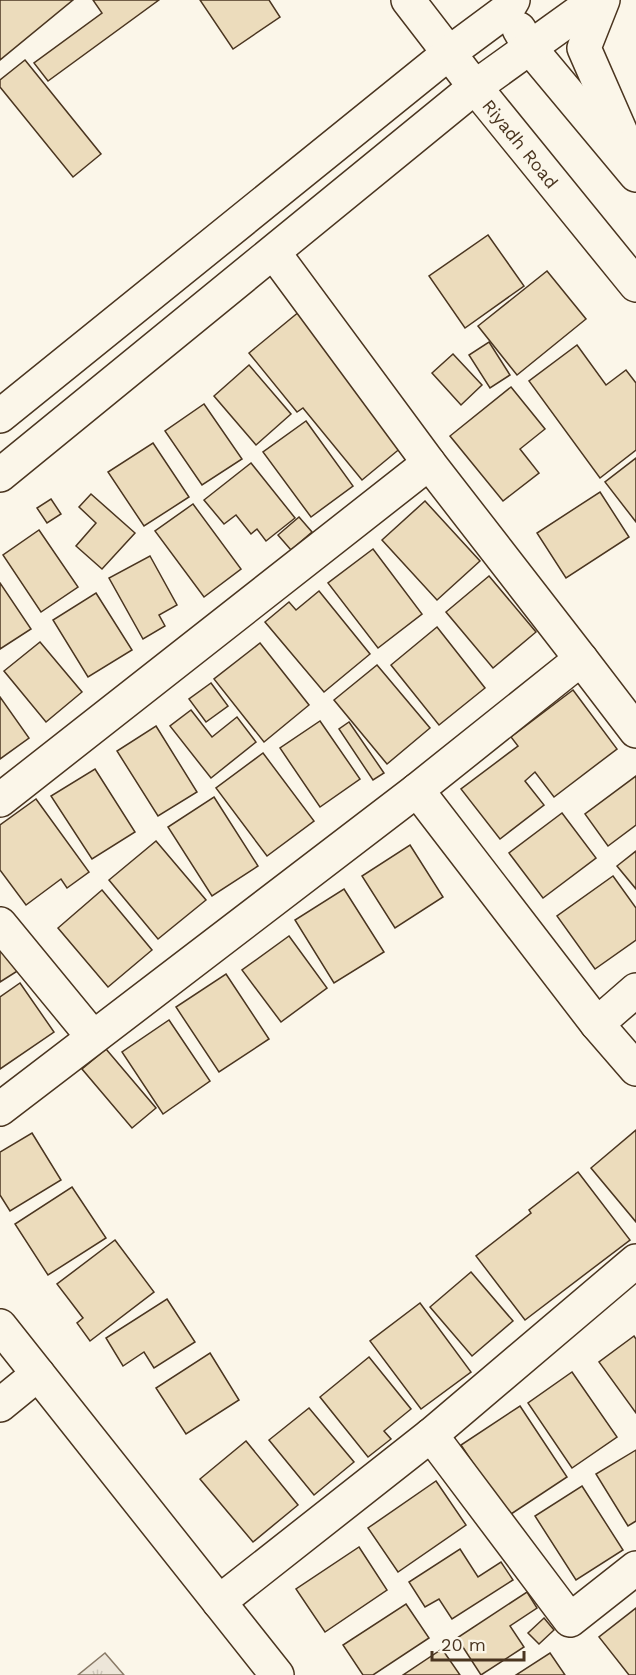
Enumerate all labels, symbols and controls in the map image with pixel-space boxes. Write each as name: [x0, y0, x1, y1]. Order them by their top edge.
street label: Riyadh Road: [478, 95, 563, 192]
scale bar: [432, 1624, 524, 1662]
text: 20 m: [441, 1634, 486, 1655]

